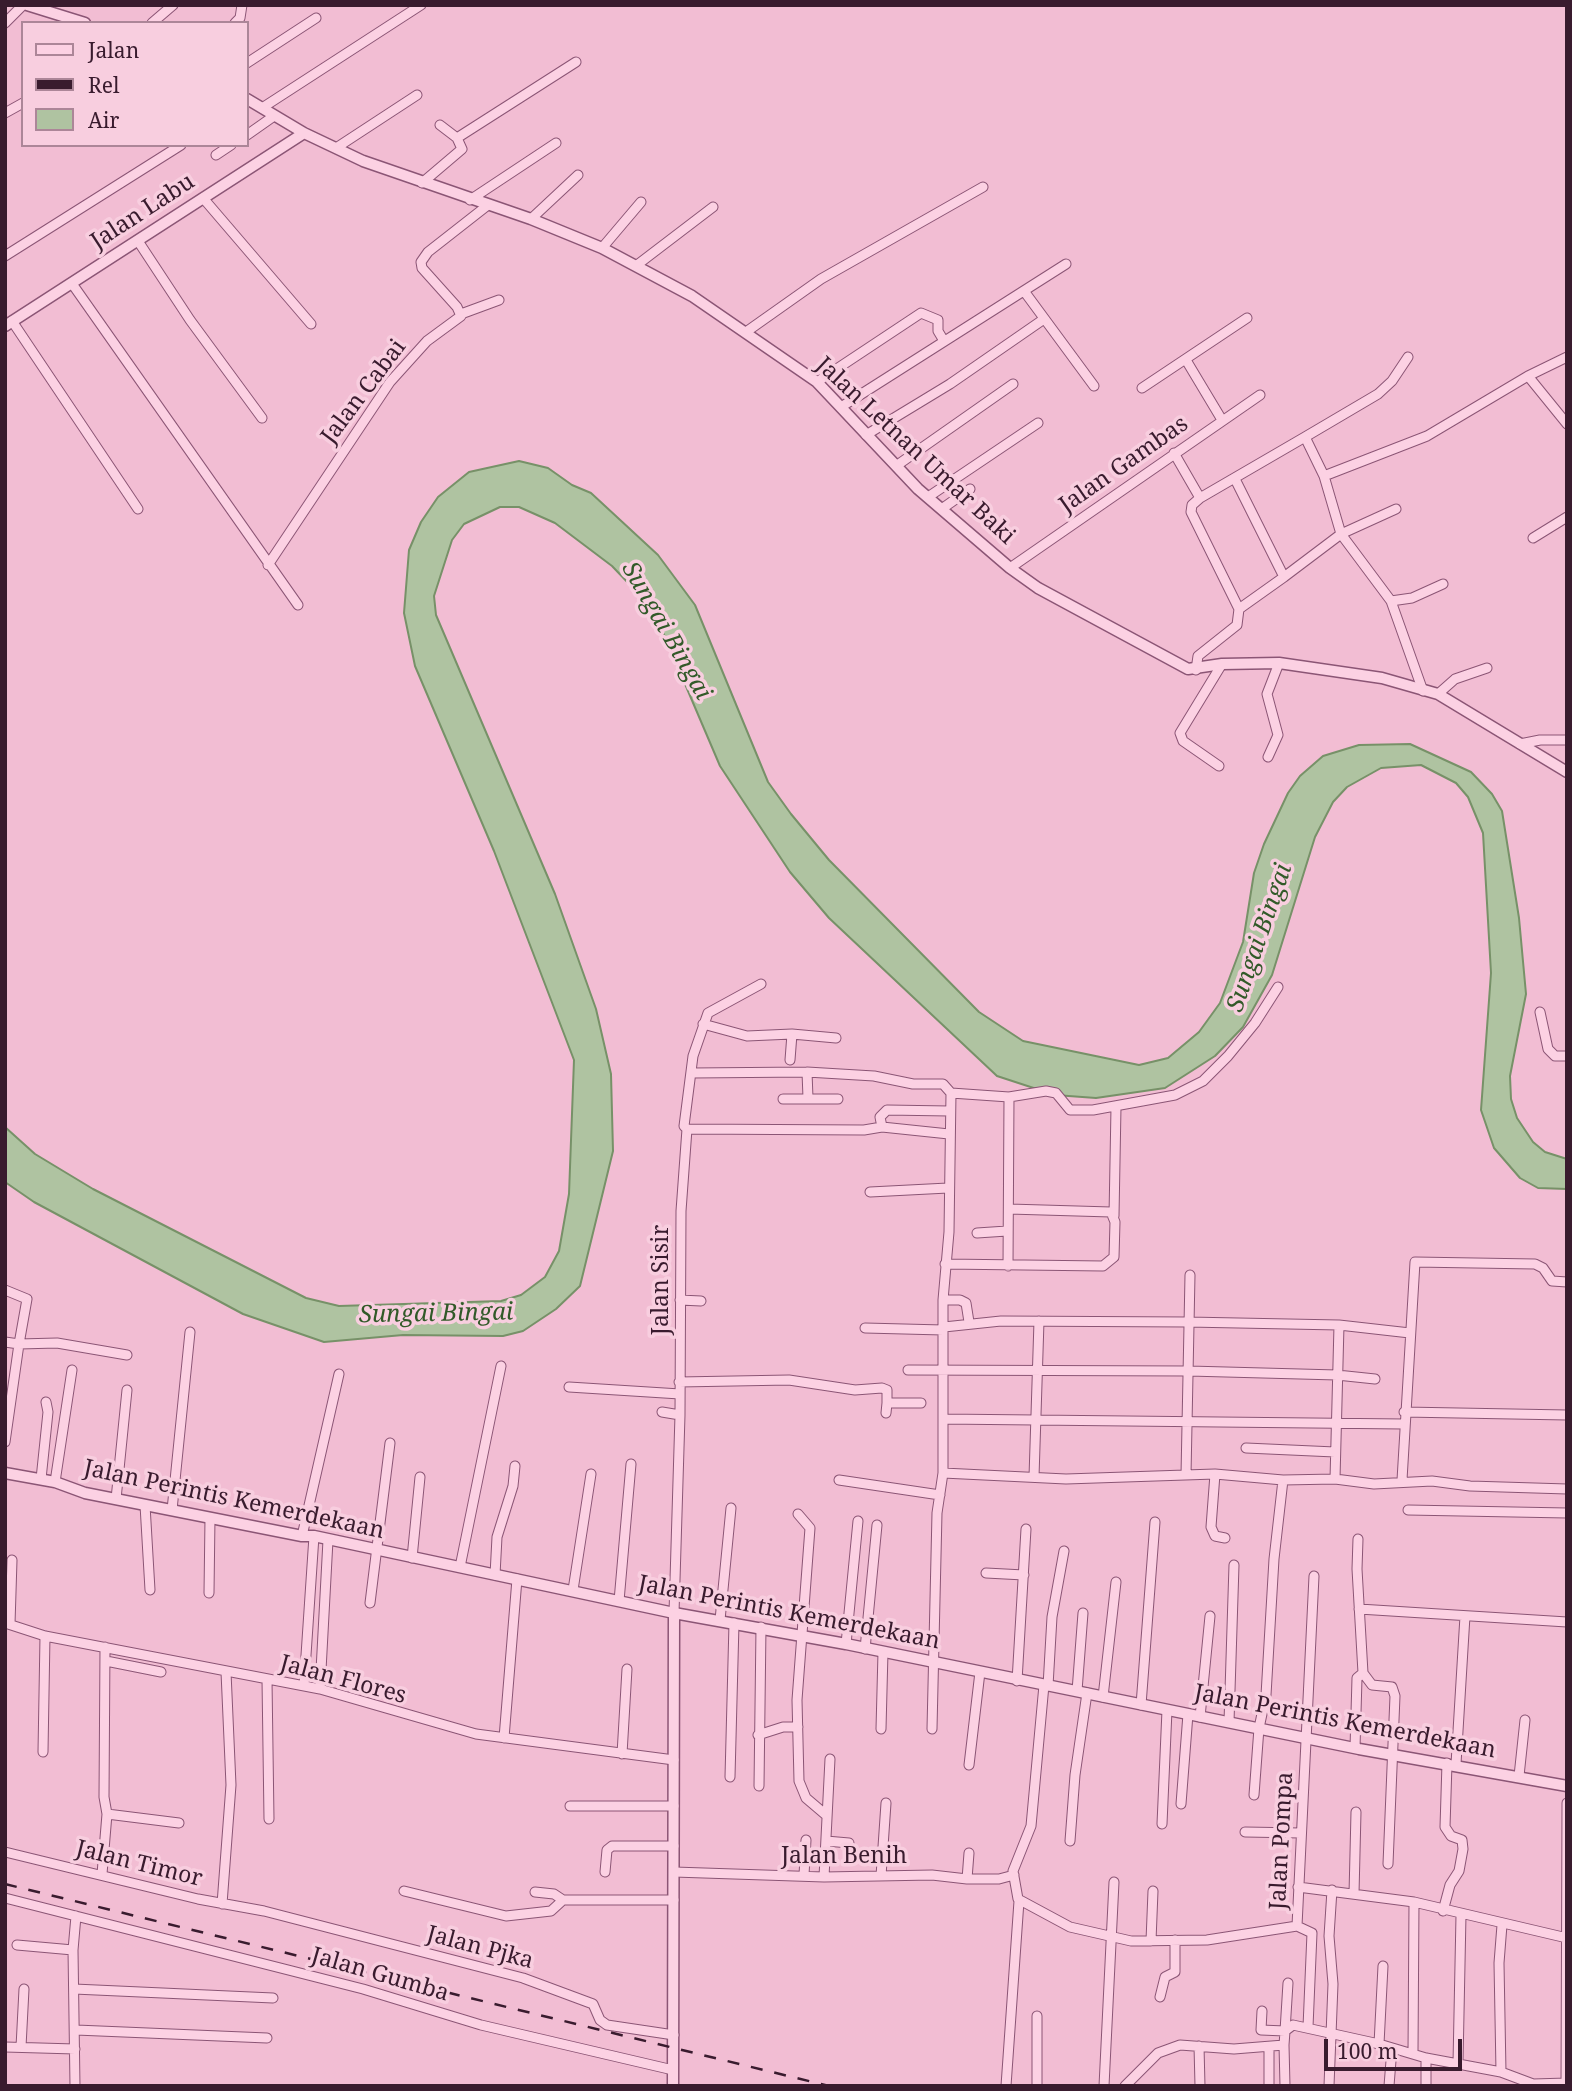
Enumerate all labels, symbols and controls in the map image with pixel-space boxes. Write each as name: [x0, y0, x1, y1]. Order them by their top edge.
legend: [21, 21, 248, 147]
text: Jalan: [88, 36, 139, 64]
text: Rel: [88, 71, 120, 99]
text: Air: [88, 106, 119, 134]
street label: Jalan Labu: [86, 168, 200, 256]
street label: Jalan Cabai: [316, 334, 412, 450]
street label: Jalan Letnan Umar Baki: [810, 352, 1020, 550]
street label: Jalan Gambas: [1054, 411, 1194, 519]
water label: Sungai Bingai: [615, 557, 717, 705]
water label: Sungai Bingai: [1221, 860, 1299, 1016]
street label: Jalan Sisir: [647, 1225, 675, 1335]
water label: Sungai Bingai: [359, 1298, 513, 1330]
street label: Jalan Perintis Kemerdekaan: [81, 1455, 387, 1545]
street label: Jalan Perintis Kemerdekaan: [636, 1570, 942, 1656]
street label: Jalan Flores: [277, 1650, 409, 1710]
street label: Jalan Perintis Kemerdekaan: [1192, 1679, 1498, 1765]
street label: Jalan Pompa: [1265, 1771, 1299, 1911]
street label: Jalan Timor: [73, 1835, 205, 1893]
street label: Jalan Benih: [781, 1842, 907, 1870]
street label: Jalan Pjka: [424, 1921, 536, 1975]
street label: Jalan Gumba: [308, 1942, 452, 2008]
scale bar: [1327, 2024, 1465, 2068]
text: 100 m: [1337, 2037, 1398, 2065]

